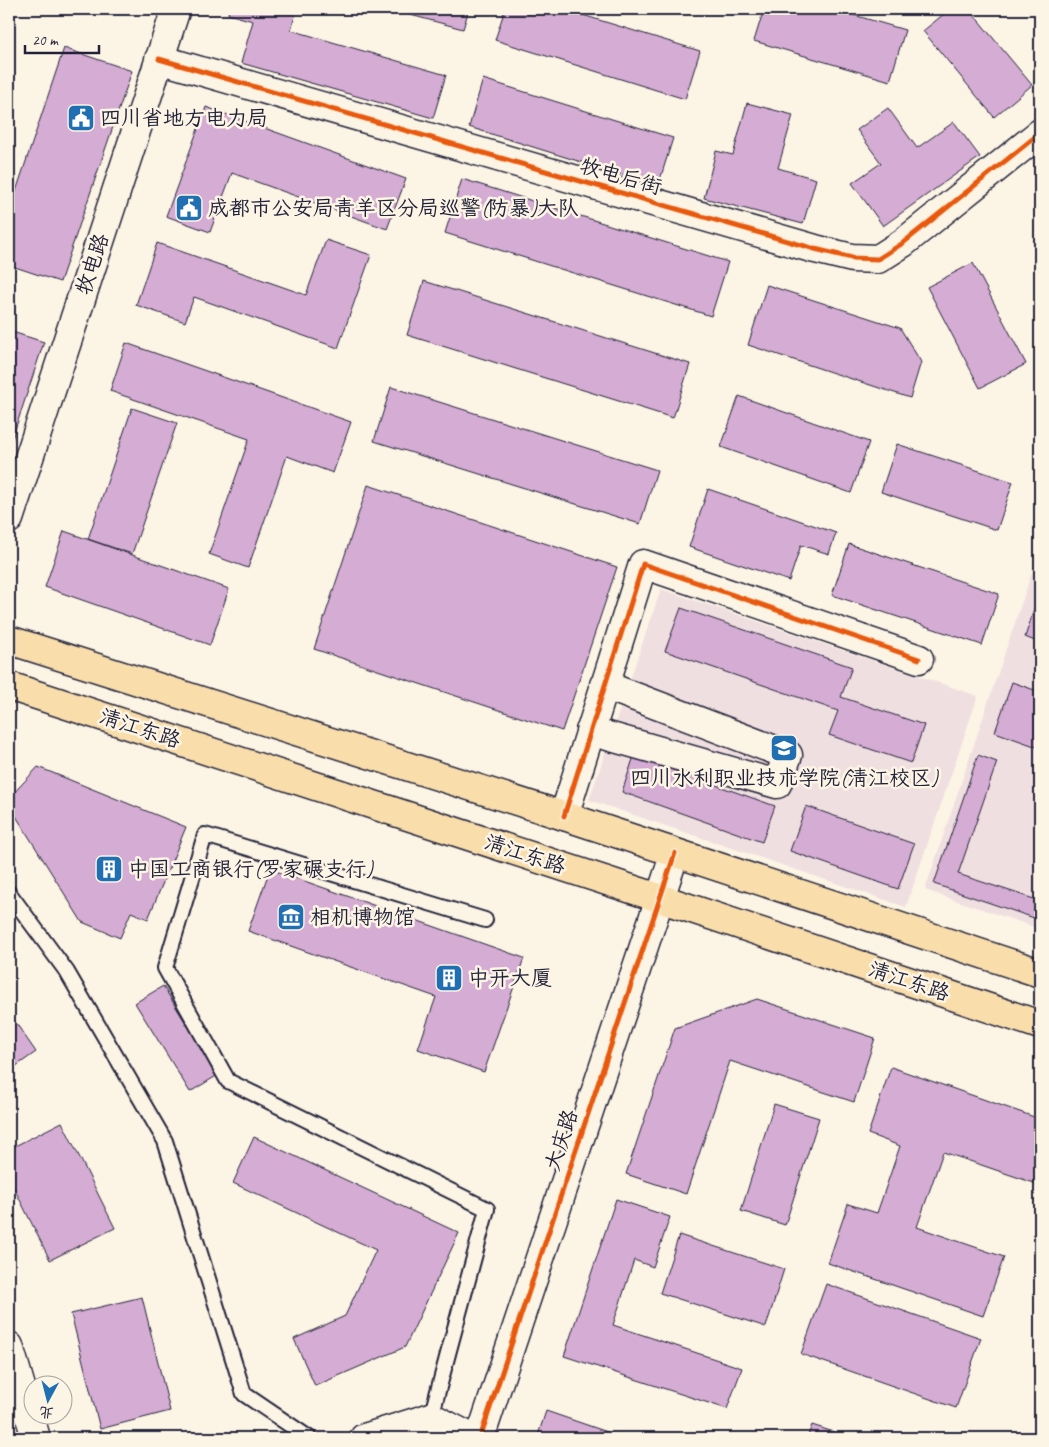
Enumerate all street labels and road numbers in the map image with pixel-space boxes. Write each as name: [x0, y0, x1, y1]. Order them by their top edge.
street label: 牧电后街: [577, 152, 665, 200]
street label: 牧电路: [70, 230, 114, 298]
street label: 清江东路: [96, 703, 184, 753]
street label: 清江东路: [481, 829, 569, 879]
street label: 清江东路: [865, 956, 953, 1006]
street label: 大庆路: [539, 1106, 583, 1174]

